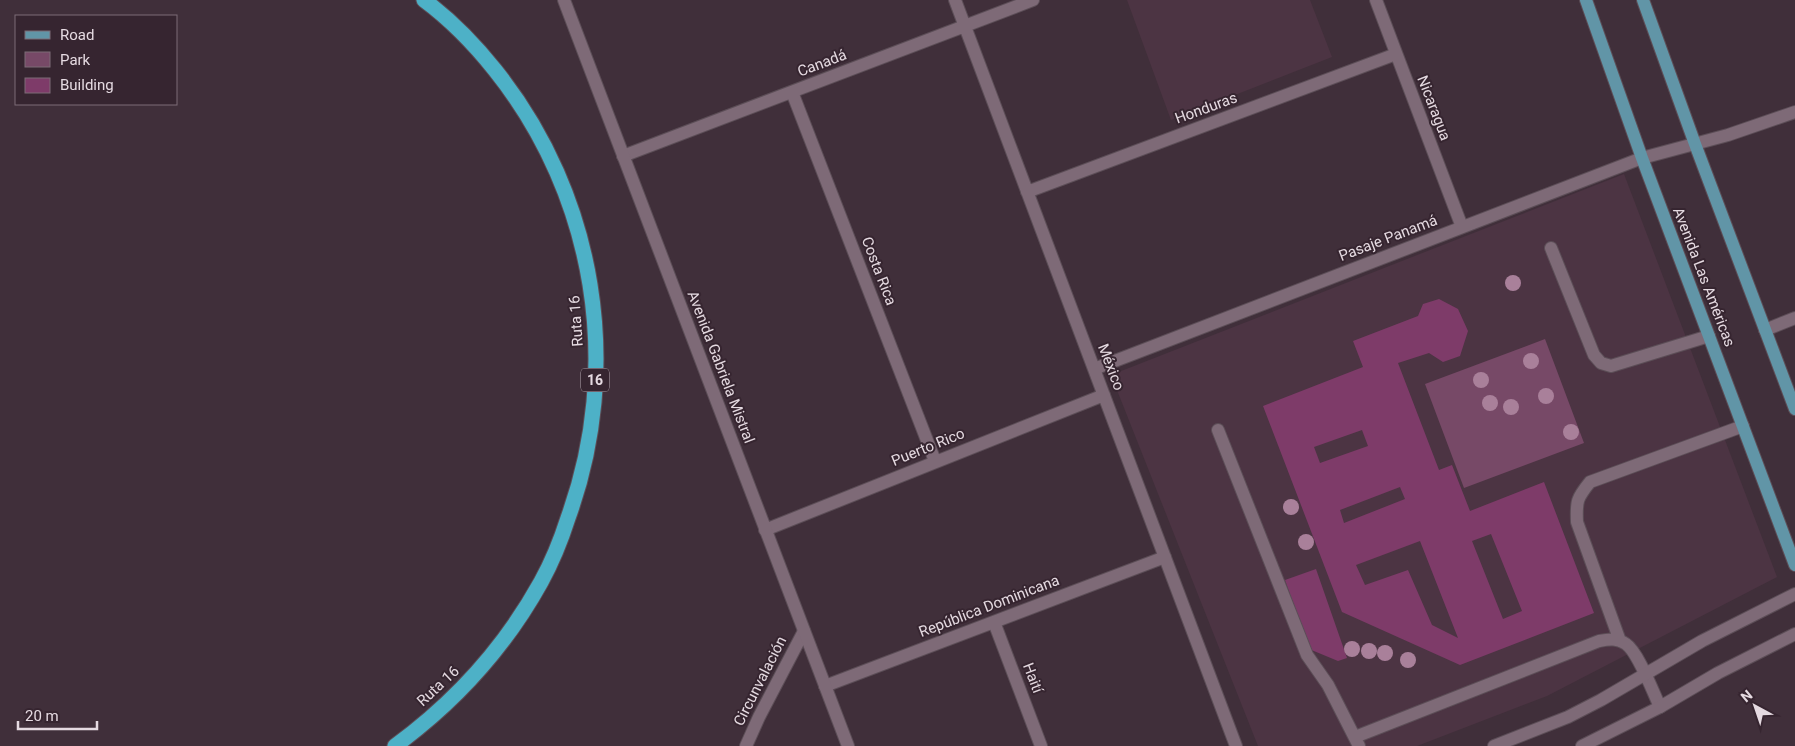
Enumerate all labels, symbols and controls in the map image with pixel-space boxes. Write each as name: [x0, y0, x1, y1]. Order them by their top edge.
legend: [15, 15, 178, 105]
text: Road: [60, 26, 94, 44]
street label: Canadá: [795, 45, 849, 81]
text: Park: [60, 51, 91, 69]
street label: Nicaragua: [1413, 73, 1455, 143]
text: Building: [60, 76, 114, 94]
street label: Honduras: [1172, 88, 1240, 128]
street label: Avenida Las Américas: [1669, 205, 1739, 349]
street label: Pasaje Panamá: [1336, 211, 1440, 265]
street label: Costa Rica: [858, 234, 900, 308]
street label: Avenida Gabriela Mistral: [684, 288, 758, 446]
street label: Ruta 16: [565, 295, 587, 347]
street label: México: [1094, 341, 1128, 393]
road number: 16: [581, 368, 609, 392]
street label: Puerto Rico: [889, 424, 967, 470]
street label: República Dominicana: [916, 571, 1062, 641]
street label: Circunvalación: [730, 633, 790, 729]
street label: Haití: [1019, 660, 1047, 697]
street label: Ruta 16: [413, 662, 463, 710]
north arrow: [1730, 681, 1780, 731]
text: N: [1738, 687, 1756, 705]
scale bar: [18, 698, 96, 730]
text: 20 m: [25, 707, 59, 725]

